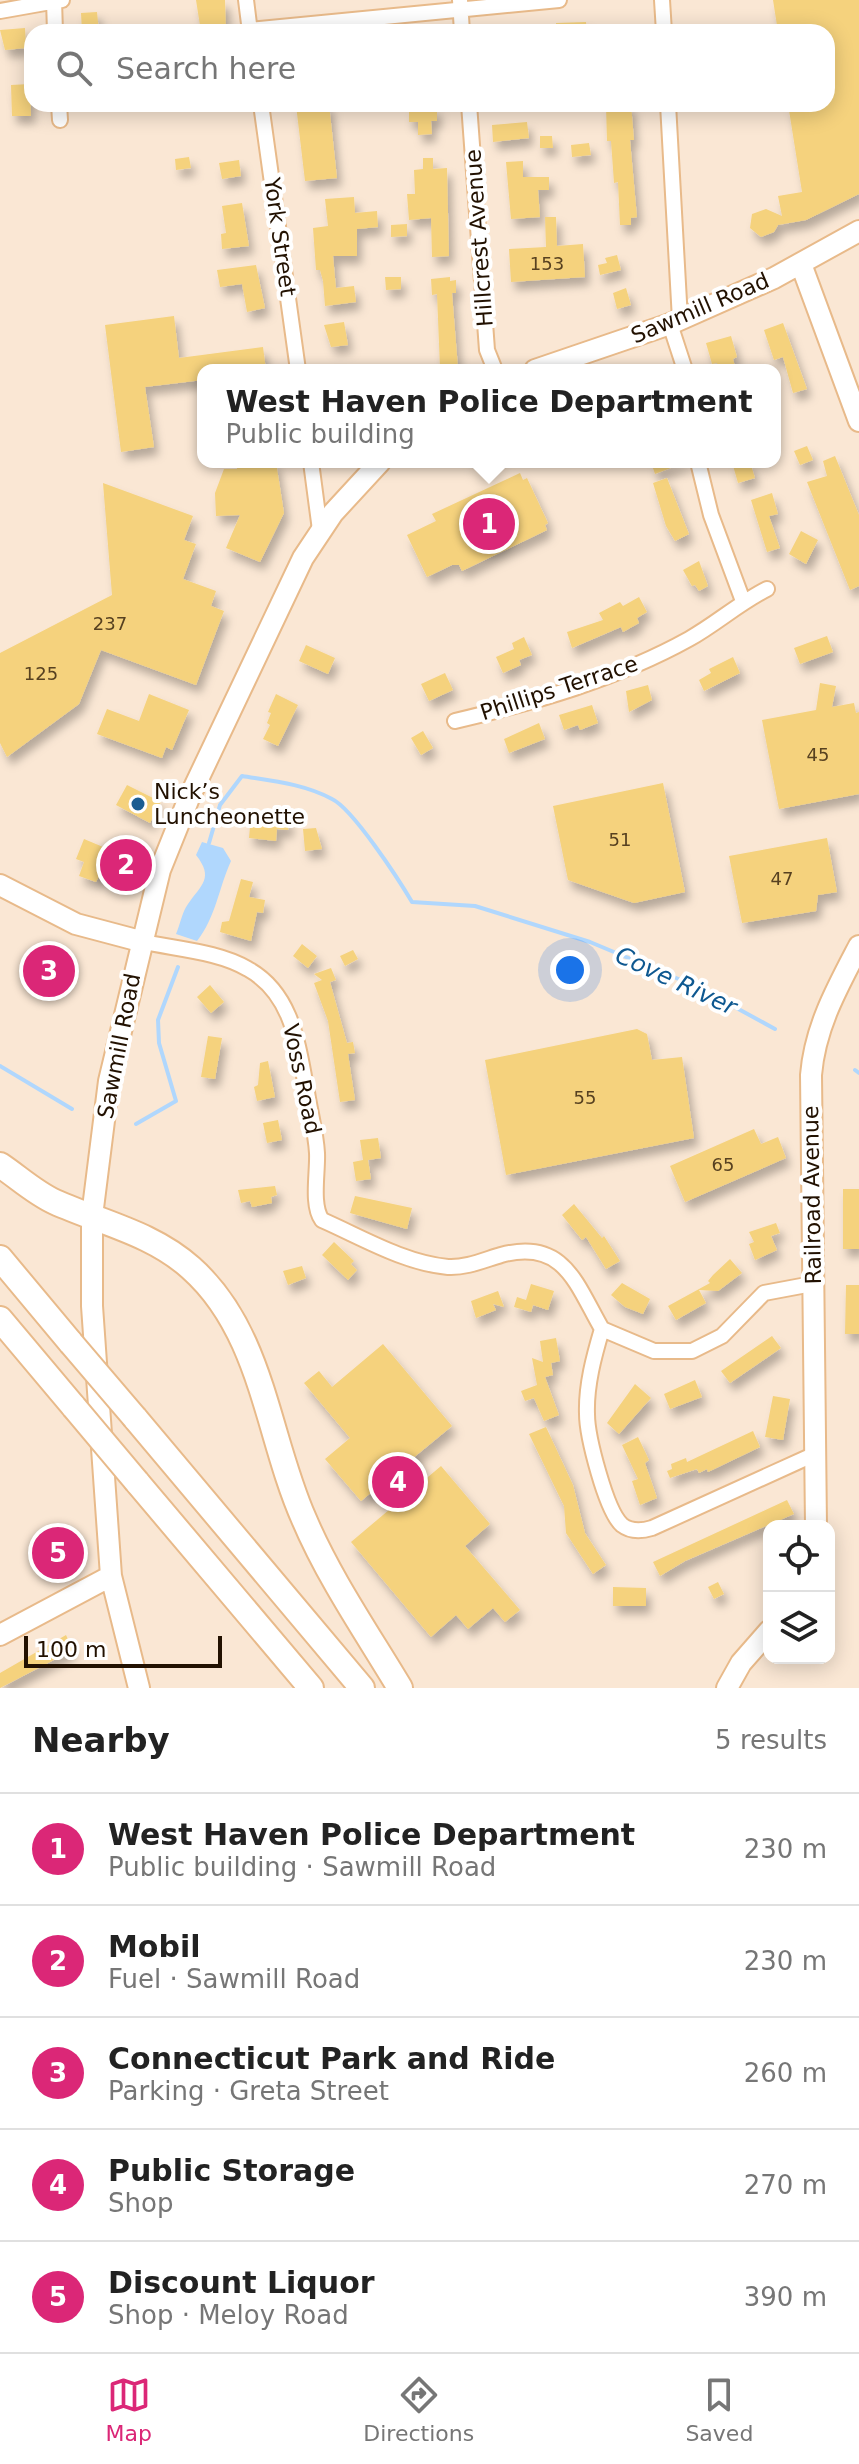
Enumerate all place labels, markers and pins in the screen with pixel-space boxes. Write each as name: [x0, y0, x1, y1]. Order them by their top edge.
pin: 1: [463, 494, 515, 554]
place label: Nick’s Luncheonette: [154, 779, 305, 829]
marker: Nick’s Luncheonette: [129, 795, 147, 813]
pin: 2: [100, 835, 152, 895]
pin: 3: [23, 941, 75, 1001]
pin: 4: [372, 1452, 424, 1512]
pin: 5: [32, 1523, 84, 1583]

